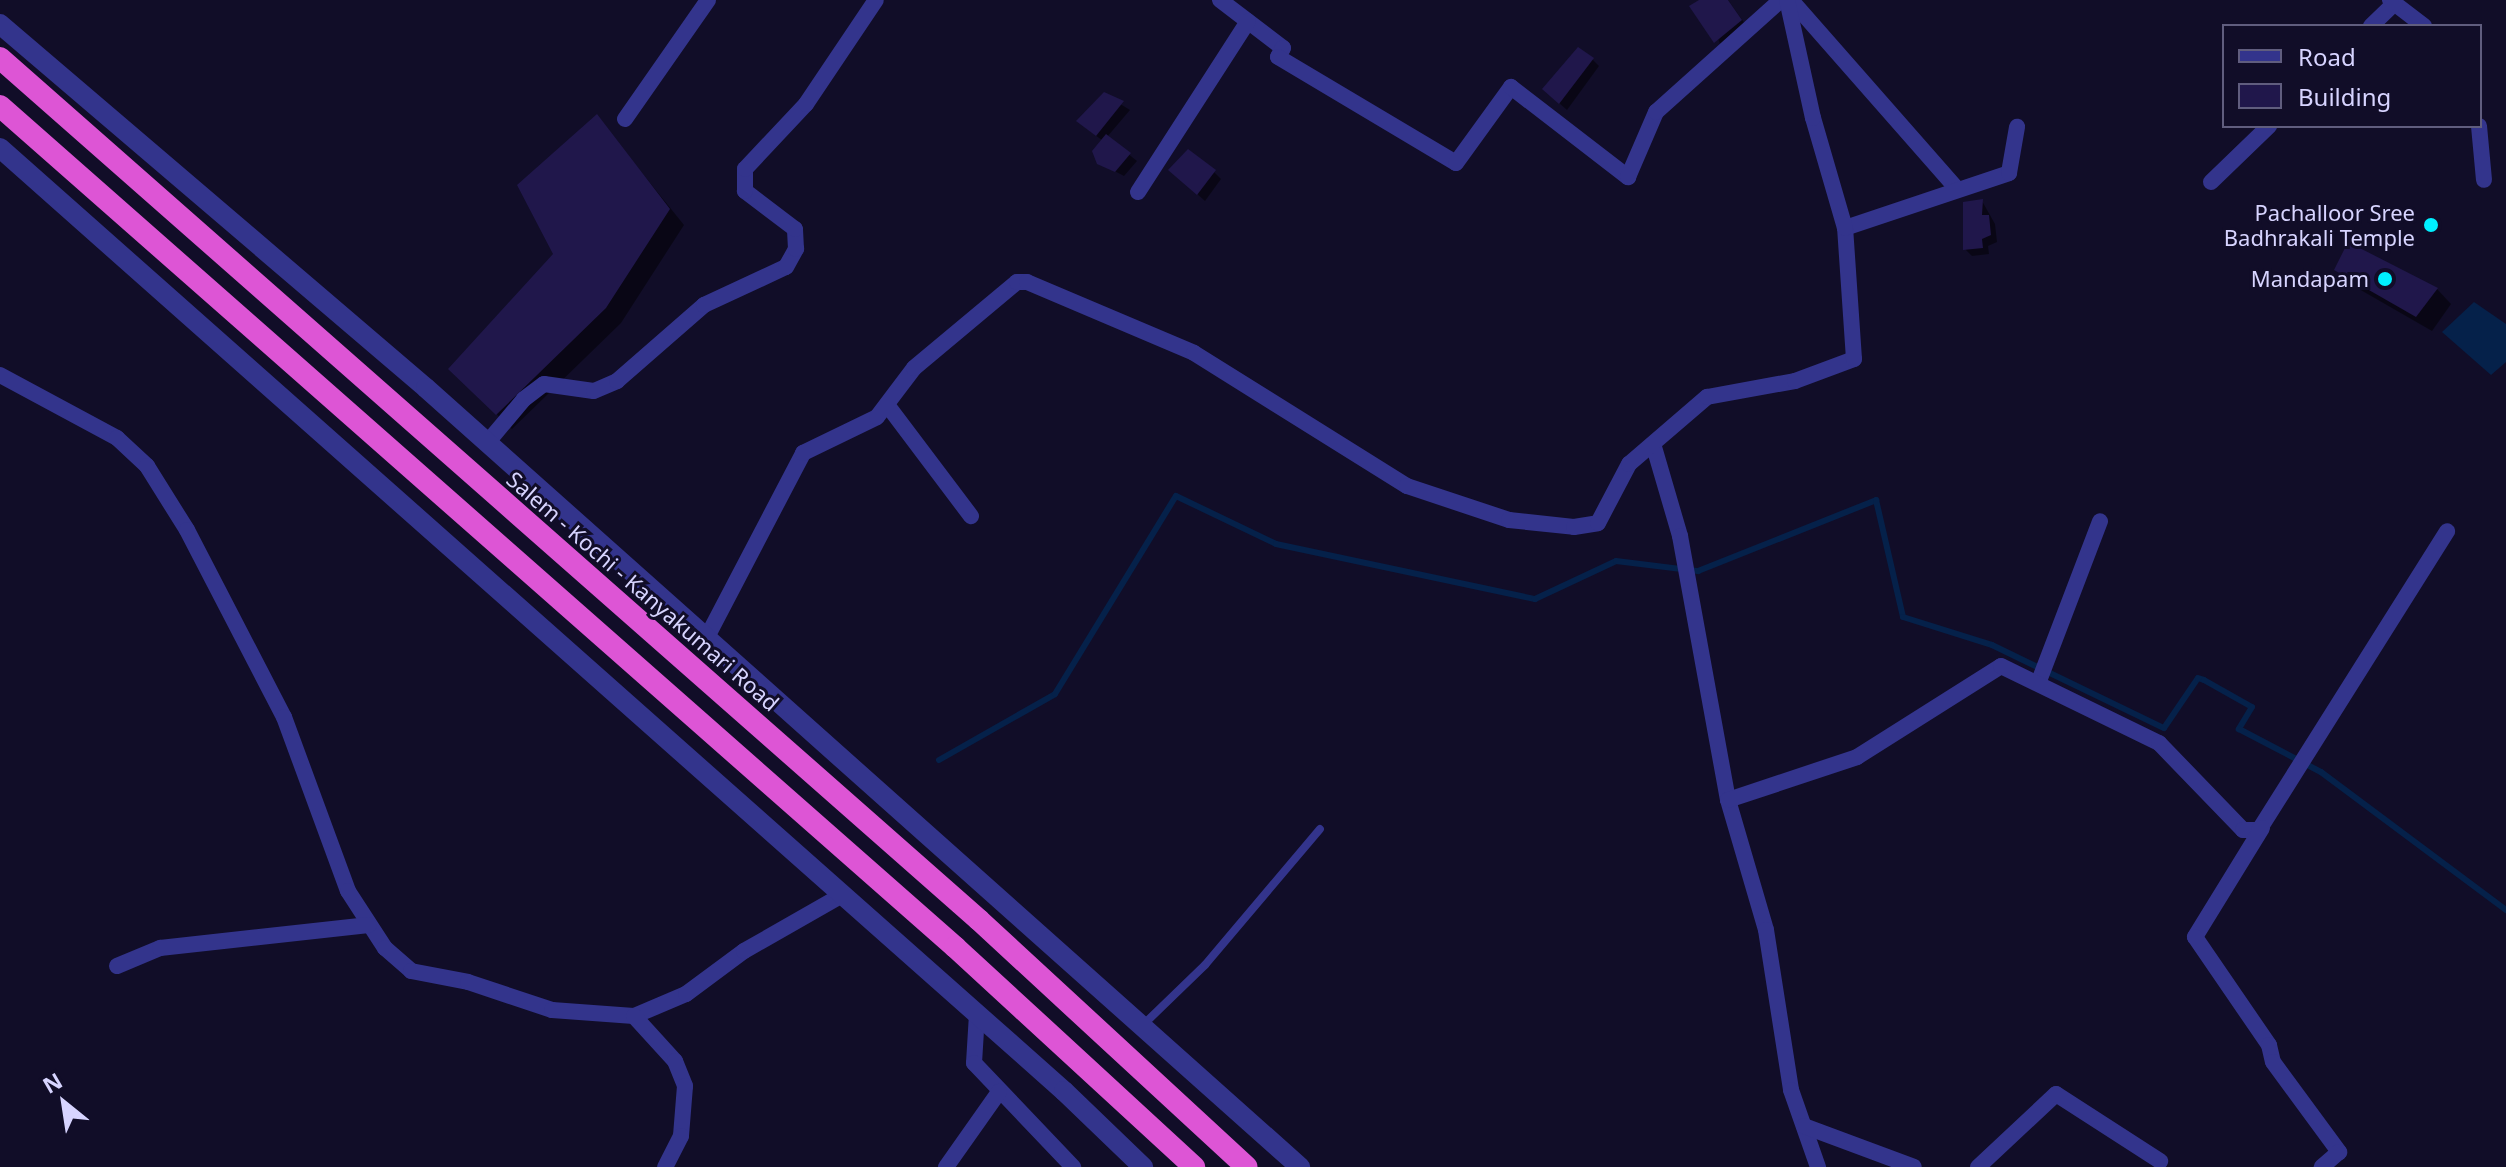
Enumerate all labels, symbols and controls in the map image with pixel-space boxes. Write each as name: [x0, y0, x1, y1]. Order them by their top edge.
legend: [2222, 24, 2482, 128]
text: Road: [2298, 40, 2356, 73]
text: Building: [2298, 80, 2391, 113]
place label: Pachalloor Sree Badhrakali Temple: [2224, 199, 2415, 250]
marker: Pachalloor Sree Badhrakali Temple: [2422, 216, 2440, 234]
place label: Mandapam: [2251, 266, 2369, 292]
marker: Mandapam: [2376, 270, 2394, 288]
street label: Salem - Kochi - Kanyakumari Road: [502, 466, 784, 716]
north arrow: [24, 1063, 104, 1143]
text: N: [37, 1065, 67, 1100]

